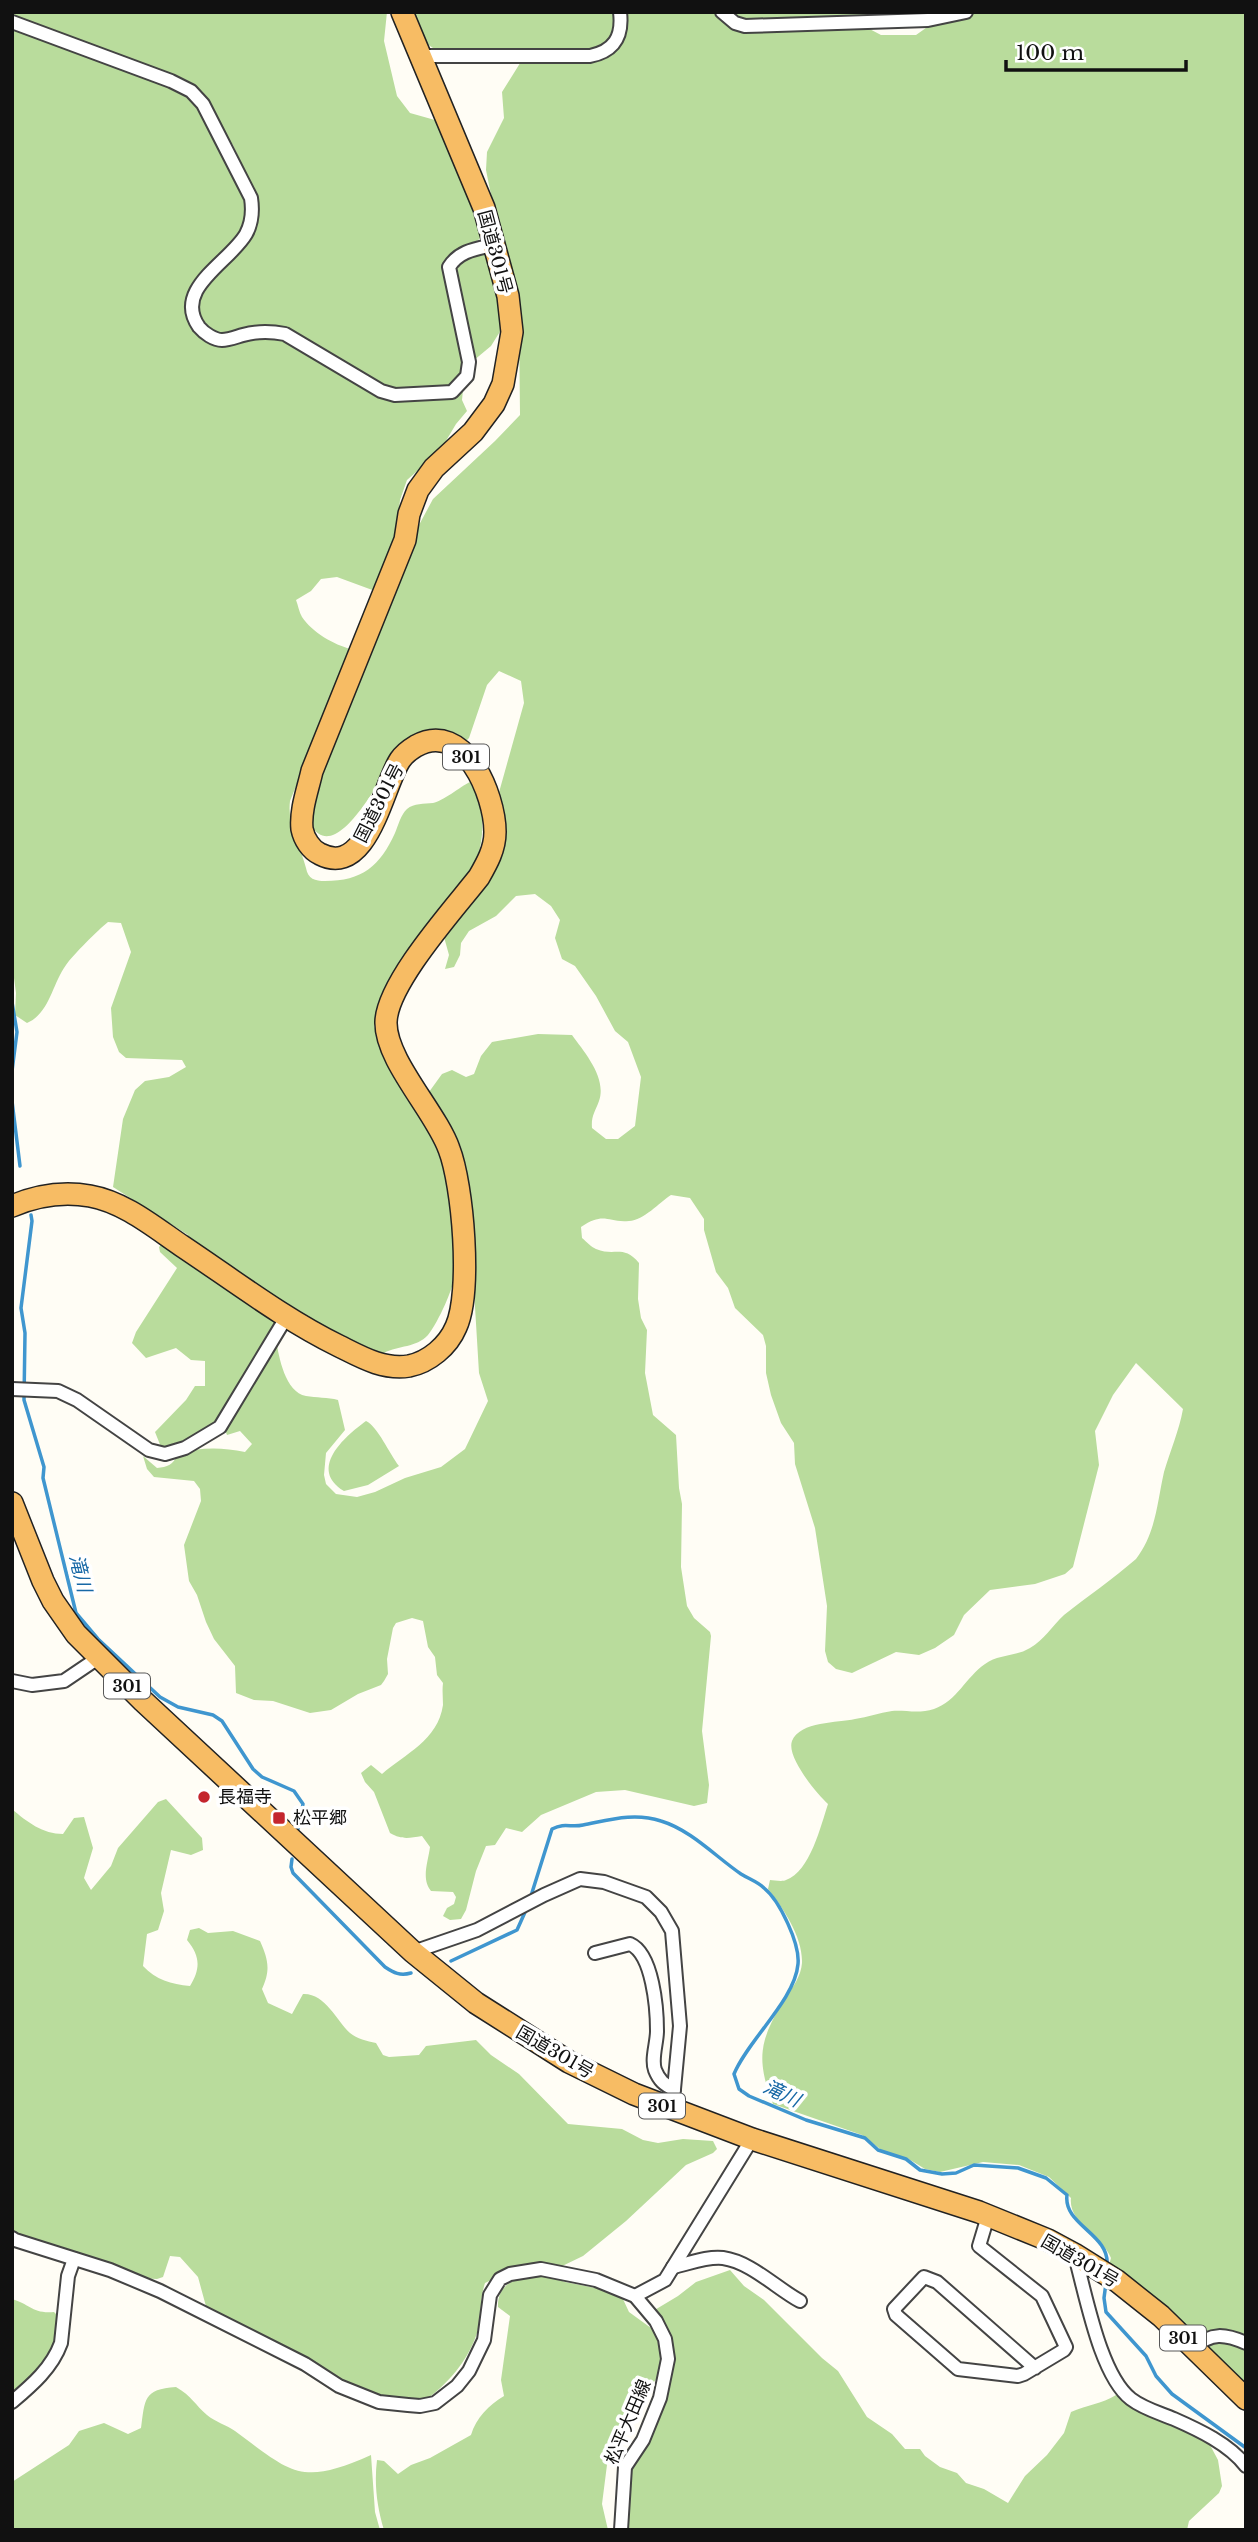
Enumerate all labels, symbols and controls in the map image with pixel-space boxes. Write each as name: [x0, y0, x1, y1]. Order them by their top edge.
scale bar: [1006, 28, 1186, 72]
text: 100 m: [1016, 40, 1084, 66]
street label: 国道301号: [473, 208, 517, 296]
road number: 301: [443, 744, 489, 770]
street label: 国道301号: [350, 760, 408, 846]
water label: 滝川: [65, 1552, 97, 1596]
road number: 301: [104, 1674, 150, 1698]
place label: 長福寺: [218, 1786, 272, 1808]
marker: 長福寺: [196, 1789, 212, 1805]
place label: 松平郷: [293, 1807, 347, 1829]
marker: 松平郷: [271, 1810, 287, 1826]
street label: 国道301号: [512, 2021, 598, 2083]
water label: 滝川: [760, 2075, 806, 2113]
road number: 301: [639, 2094, 685, 2118]
street label: 国道301号: [1037, 2230, 1123, 2292]
road number: 301: [1160, 2326, 1206, 2350]
street label: 松平大田線: [600, 2376, 656, 2468]

